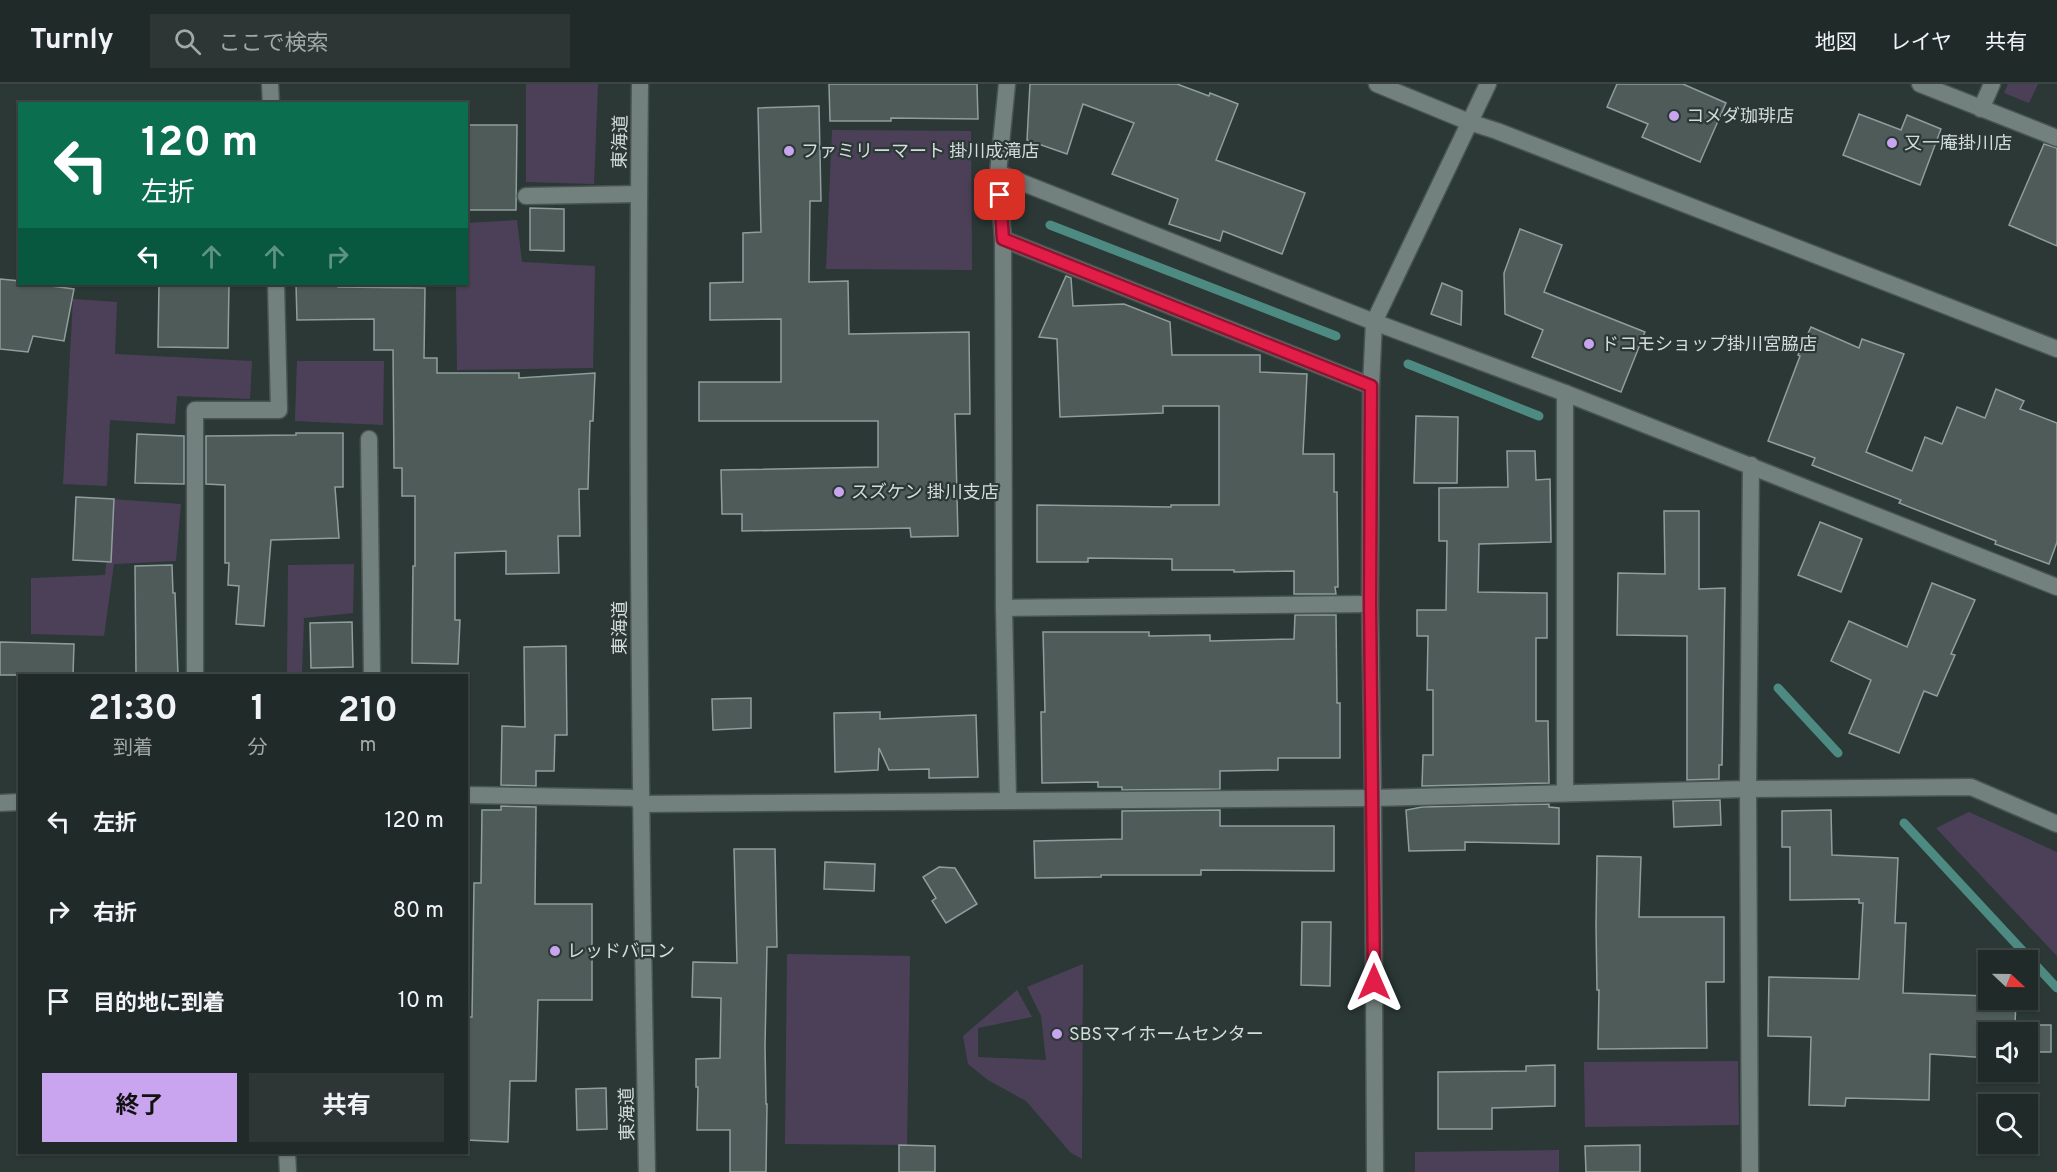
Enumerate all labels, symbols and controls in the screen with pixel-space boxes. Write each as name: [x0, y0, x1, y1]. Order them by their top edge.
search box: [150, 14, 570, 68]
text: Turnly: [30, 23, 114, 59]
icon: search: [171, 25, 204, 58]
text: 地図: [1815, 30, 1857, 57]
text: レイヤ: [1890, 30, 1952, 57]
text: 共有: [1985, 30, 2027, 57]
text: ここで検索: [219, 31, 329, 58]
place label: コメダ珈琲店: [1686, 106, 1794, 129]
marker: コメダ珈琲店: [1667, 109, 1681, 123]
street label: 東海道: [610, 115, 633, 169]
text: 120 m: [141, 118, 258, 171]
icon: left: [42, 126, 120, 204]
place label: 又一庵掛川店: [1904, 133, 2012, 156]
marker: 又一庵掛川店: [1885, 136, 1899, 150]
place label: ファミリーマート 掛川成滝店: [801, 141, 1039, 164]
marker: ファミリーマート 掛川成滝店: [782, 144, 796, 158]
pin: [974, 169, 1025, 220]
text: 左折: [141, 177, 195, 211]
icon: arrive: [983, 178, 1016, 211]
icon: left: [132, 240, 165, 273]
icon: ahead: [195, 240, 228, 273]
icon: ahead: [258, 240, 291, 273]
icon: right: [321, 240, 354, 273]
place label: ドコモショップ掛川宮脇店: [1601, 334, 1817, 357]
marker: ドコモショップ掛川宮脇店: [1582, 337, 1596, 351]
place label: スズケン 掛川支店: [851, 482, 999, 505]
marker: スズケン 掛川支店: [832, 485, 846, 499]
street label: 東海道: [610, 601, 633, 655]
text: 21:30: [88, 687, 178, 733]
text: 1: [251, 687, 265, 733]
text: 210: [338, 689, 398, 735]
text: m: [359, 733, 376, 759]
text: 到着: [113, 736, 153, 762]
text: 分: [248, 736, 268, 762]
icon: left: [42, 805, 75, 838]
text: 120 m: [384, 808, 444, 835]
text: 左折: [93, 811, 137, 838]
icon: right: [42, 895, 75, 928]
text: 80 m: [393, 898, 444, 925]
text: 右折: [93, 901, 137, 928]
place label: レッドバロン: [567, 941, 675, 964]
marker: レッドバロン: [548, 944, 562, 958]
position arrow: [1342, 950, 1406, 1014]
north arrow: [1978, 950, 2038, 1010]
map controls: [1978, 950, 2038, 1154]
icon: arrive: [42, 985, 75, 1018]
text: 10 m: [398, 988, 444, 1015]
text: 目的地に到着: [93, 991, 225, 1018]
button: sound: [1978, 1022, 2038, 1082]
place label: SBSマイホームセンター: [1069, 1024, 1264, 1047]
marker: SBSマイホームセンター: [1050, 1027, 1064, 1041]
button: 終了: [42, 1073, 237, 1142]
button: 共有: [249, 1073, 444, 1142]
street label: 東海道: [617, 1087, 640, 1141]
button: search: [1978, 1094, 2038, 1154]

